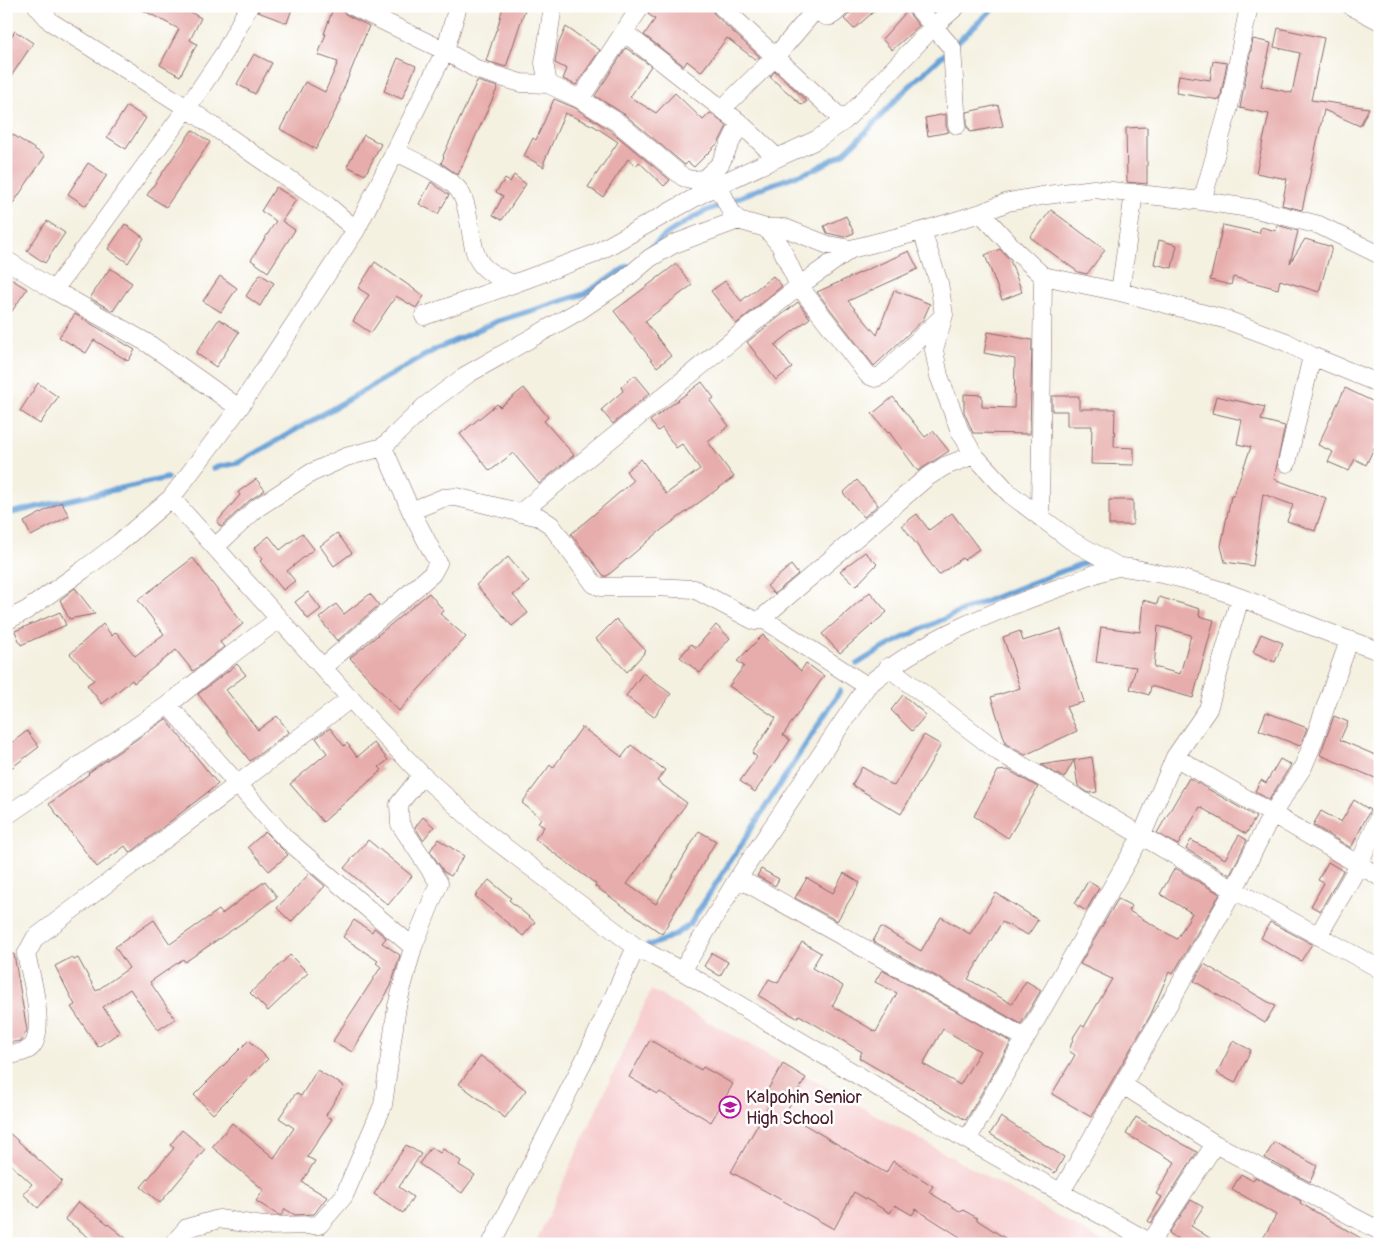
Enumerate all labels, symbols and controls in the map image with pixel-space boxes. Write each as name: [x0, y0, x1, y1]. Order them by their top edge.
place label: Kalpohin Senior High School: [746, 1086, 862, 1130]
school or university icon: Kalpohin Senior High School: [718, 1095, 742, 1119]

